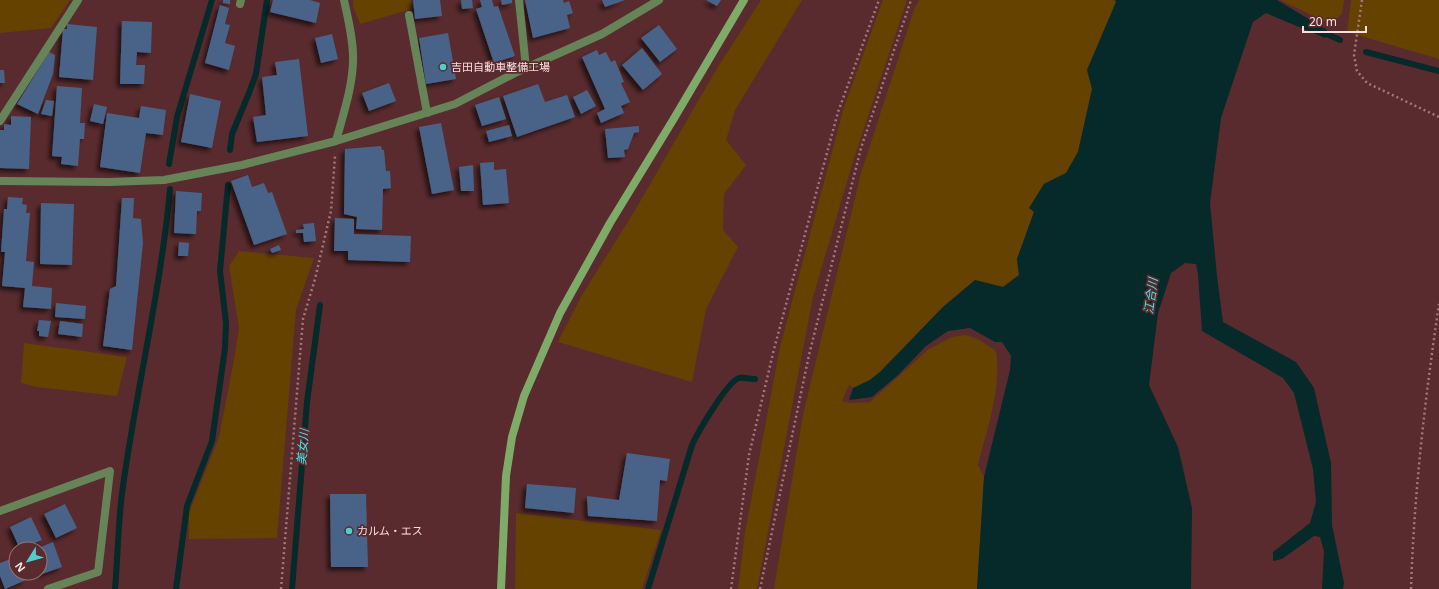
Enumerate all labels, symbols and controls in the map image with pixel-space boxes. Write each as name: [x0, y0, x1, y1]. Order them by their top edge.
scale bar: [1303, 8, 1366, 34]
text: 20 m: [1309, 13, 1337, 30]
place label: 吉田自動車整備工場: [451, 59, 550, 74]
marker: 吉田自動車整備工場: [438, 62, 448, 72]
water label: 江合川: [1140, 275, 1162, 315]
water label: 美女川: [292, 426, 313, 466]
place label: カルム・エス: [357, 523, 423, 538]
marker: カルム・エス: [344, 526, 354, 536]
north arrow: [8, 541, 48, 581]
text: N: [11, 559, 28, 575]

